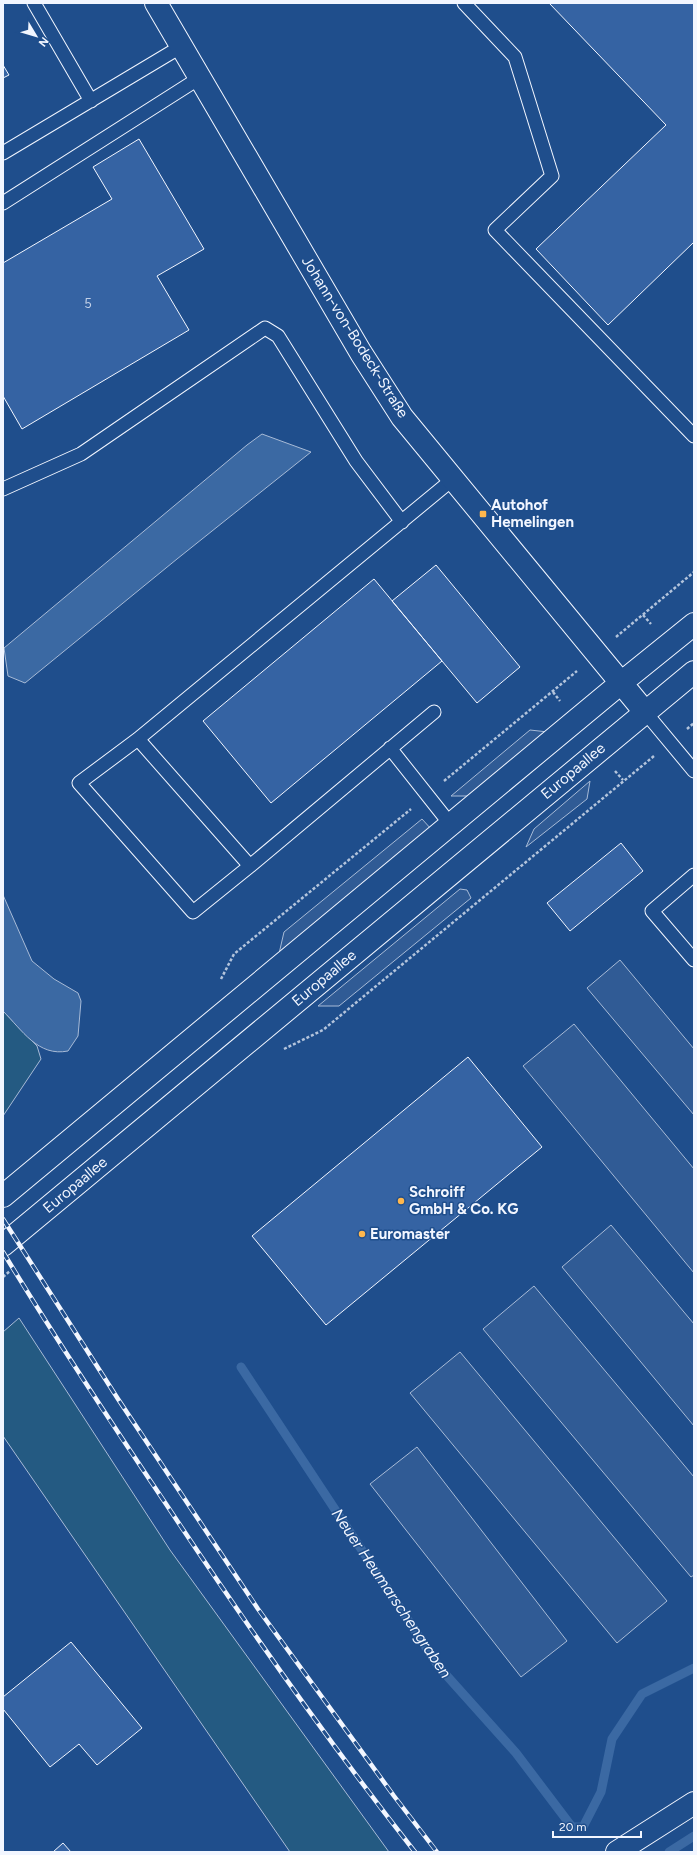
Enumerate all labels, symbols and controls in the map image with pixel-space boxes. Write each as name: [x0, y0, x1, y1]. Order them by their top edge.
north arrow: [16, 16, 56, 56]
text: N: [36, 34, 51, 49]
street label: Johann-von-Bodeck-Straße: [298, 253, 412, 421]
house number: 5: [84, 296, 92, 311]
place label: Autohof Hemelingen: [491, 496, 574, 531]
marker: Autohof Hemelingen: [478, 509, 488, 519]
street label: Europaallee: [537, 739, 609, 803]
street label: Europaallee: [288, 946, 360, 1010]
street label: Europaallee: [39, 1153, 111, 1217]
place label: Schroiff GmbH & Co. KG: [409, 1183, 518, 1218]
marker: Schroiff GmbH & Co. KG: [396, 1196, 406, 1206]
place label: Euromaster: [370, 1225, 450, 1243]
marker: Euromaster: [357, 1229, 367, 1239]
water label: Neuer Heumarschengraben: [328, 1505, 456, 1682]
scale bar: [553, 1813, 641, 1839]
text: 20 m: [559, 1820, 587, 1834]

